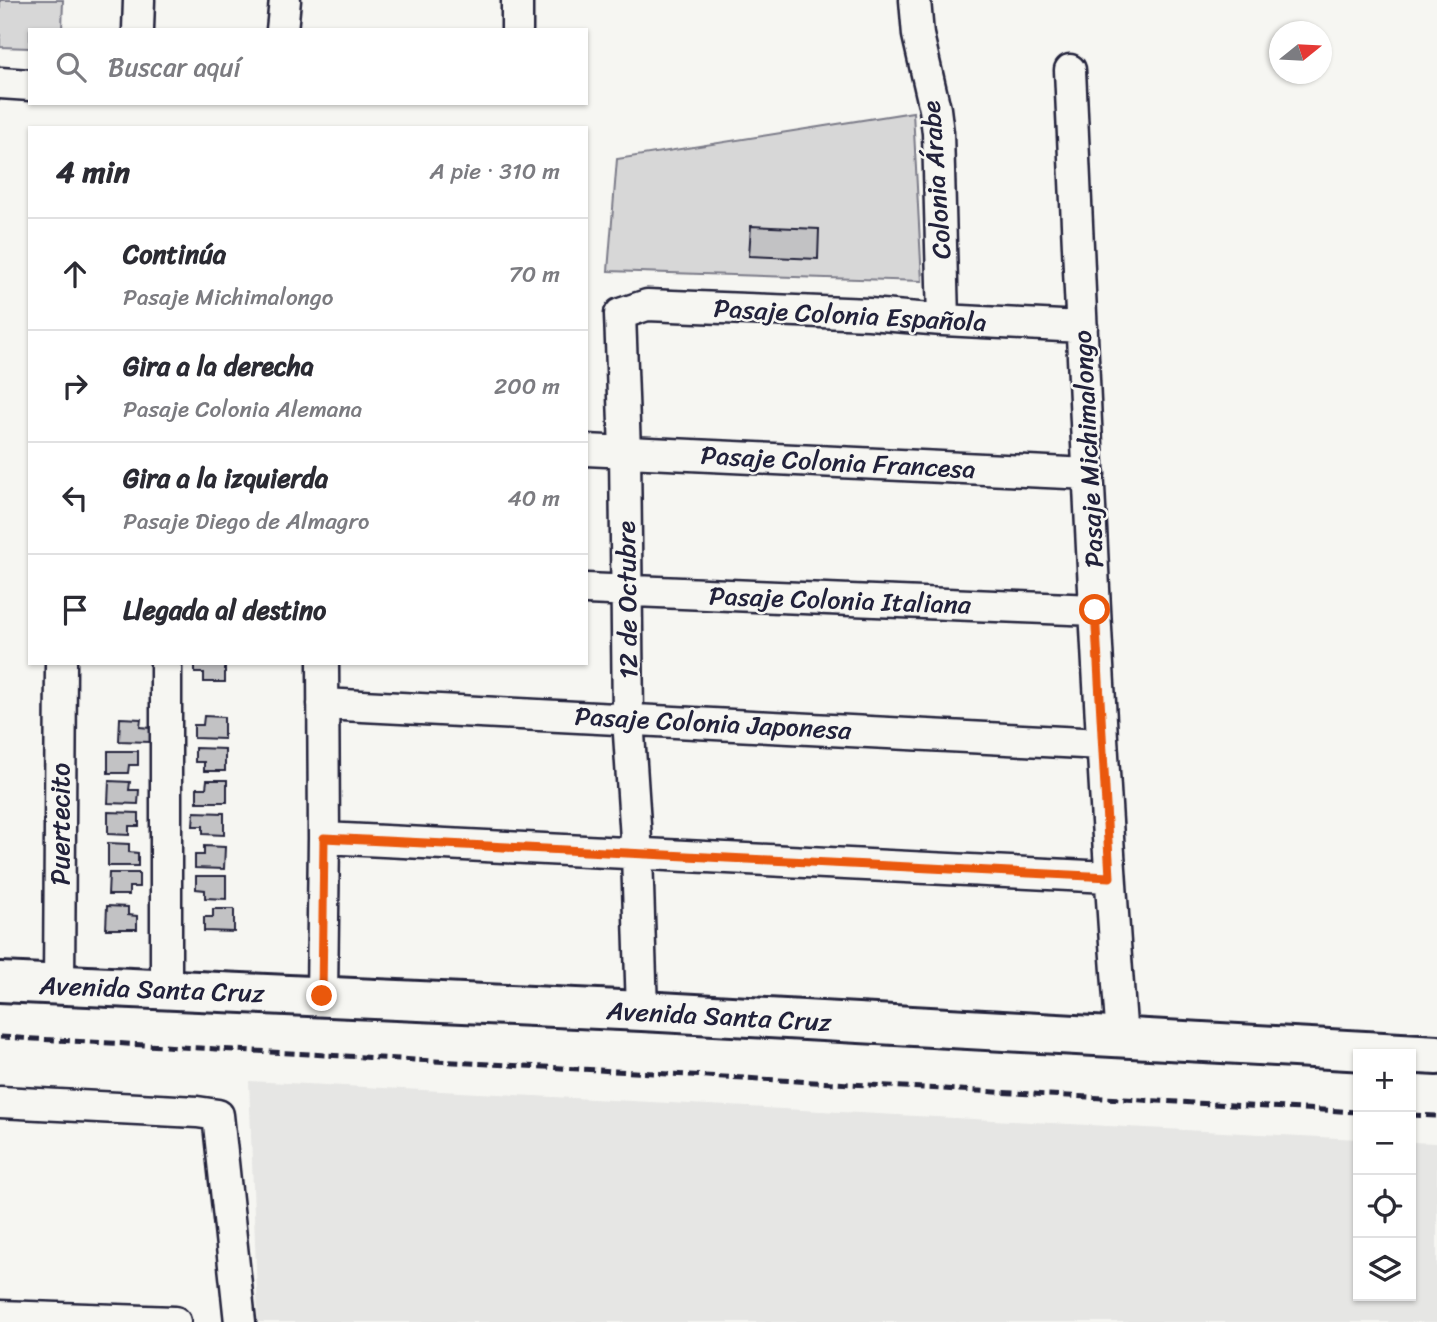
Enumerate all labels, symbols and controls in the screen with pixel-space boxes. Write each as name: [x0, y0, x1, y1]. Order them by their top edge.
north arrow: [1269, 21, 1332, 84]
search box: [28, 28, 588, 105]
text: Buscar aquí: [108, 44, 241, 90]
icon: search: [52, 48, 90, 86]
street label: Colonia Árabe: [907, 99, 964, 261]
text: 4 min: [56, 145, 130, 199]
text: A pie · 310 m: [430, 151, 560, 192]
text: Continúa: [123, 231, 226, 277]
text: 70 m: [509, 254, 560, 295]
icon: ahead: [56, 255, 94, 293]
text: Pasaje Michimalongo: [123, 277, 333, 318]
street label: Pasaje Colonia Española: [712, 285, 988, 345]
street label: Pasaje Michimalongo: [1059, 329, 1117, 569]
text: Gira a la derecha: [123, 343, 314, 389]
text: 200 m: [494, 366, 560, 407]
icon: right: [56, 367, 94, 405]
text: Pasaje Colonia Alemana: [123, 389, 362, 430]
street label: Pasaje Colonia Francesa: [699, 432, 977, 492]
text: Gira a la izquierda: [123, 455, 328, 501]
text: 40 m: [507, 478, 560, 519]
icon: left: [56, 479, 94, 517]
text: Pasaje Diego de Almagro: [123, 501, 369, 542]
street label: 12 de Octubre: [603, 520, 651, 680]
street label: Pasaje Colonia Italiana: [708, 572, 973, 628]
text: Llegada al destino: [123, 587, 326, 633]
icon: arrive: [56, 591, 94, 629]
route start: [1079, 594, 1110, 625]
street label: Pasaje Colonia Japonesa: [573, 693, 853, 753]
street label: Puertecito: [37, 763, 83, 885]
street label: Avenida Santa Cruz: [38, 962, 266, 1016]
route end: [306, 980, 337, 1011]
street label: Avenida Santa Cruz: [604, 987, 833, 1045]
map controls: [1353, 1049, 1416, 1301]
button: +: [1353, 1049, 1416, 1112]
button: −: [1353, 1112, 1416, 1175]
button: locate: [1353, 1175, 1416, 1238]
button: layers: [1353, 1238, 1416, 1301]

